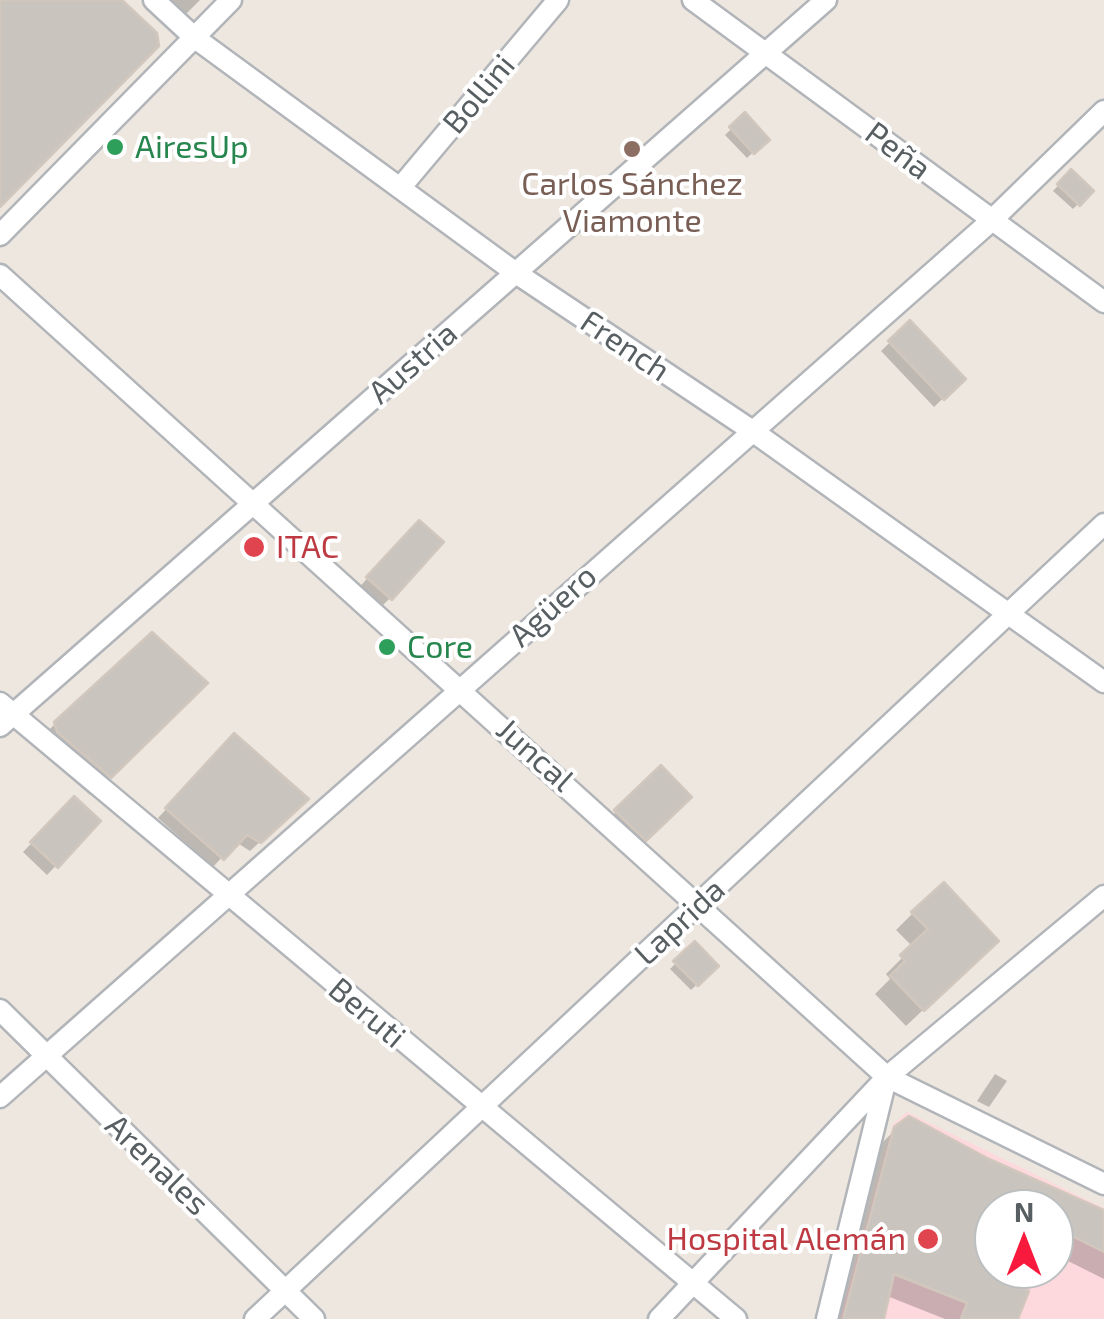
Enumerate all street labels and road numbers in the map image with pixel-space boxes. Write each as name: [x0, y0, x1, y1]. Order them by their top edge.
street label: Bollini: [435, 47, 523, 141]
street label: Peña: [858, 114, 938, 188]
street label: French: [573, 302, 677, 390]
street label: Austria: [361, 314, 465, 412]
street label: Agüero: [502, 557, 604, 655]
street label: Juncal: [489, 710, 581, 800]
street label: Laprida: [627, 871, 733, 973]
street label: Beruti: [321, 970, 413, 1056]
street label: Arenales: [97, 1107, 217, 1223]

